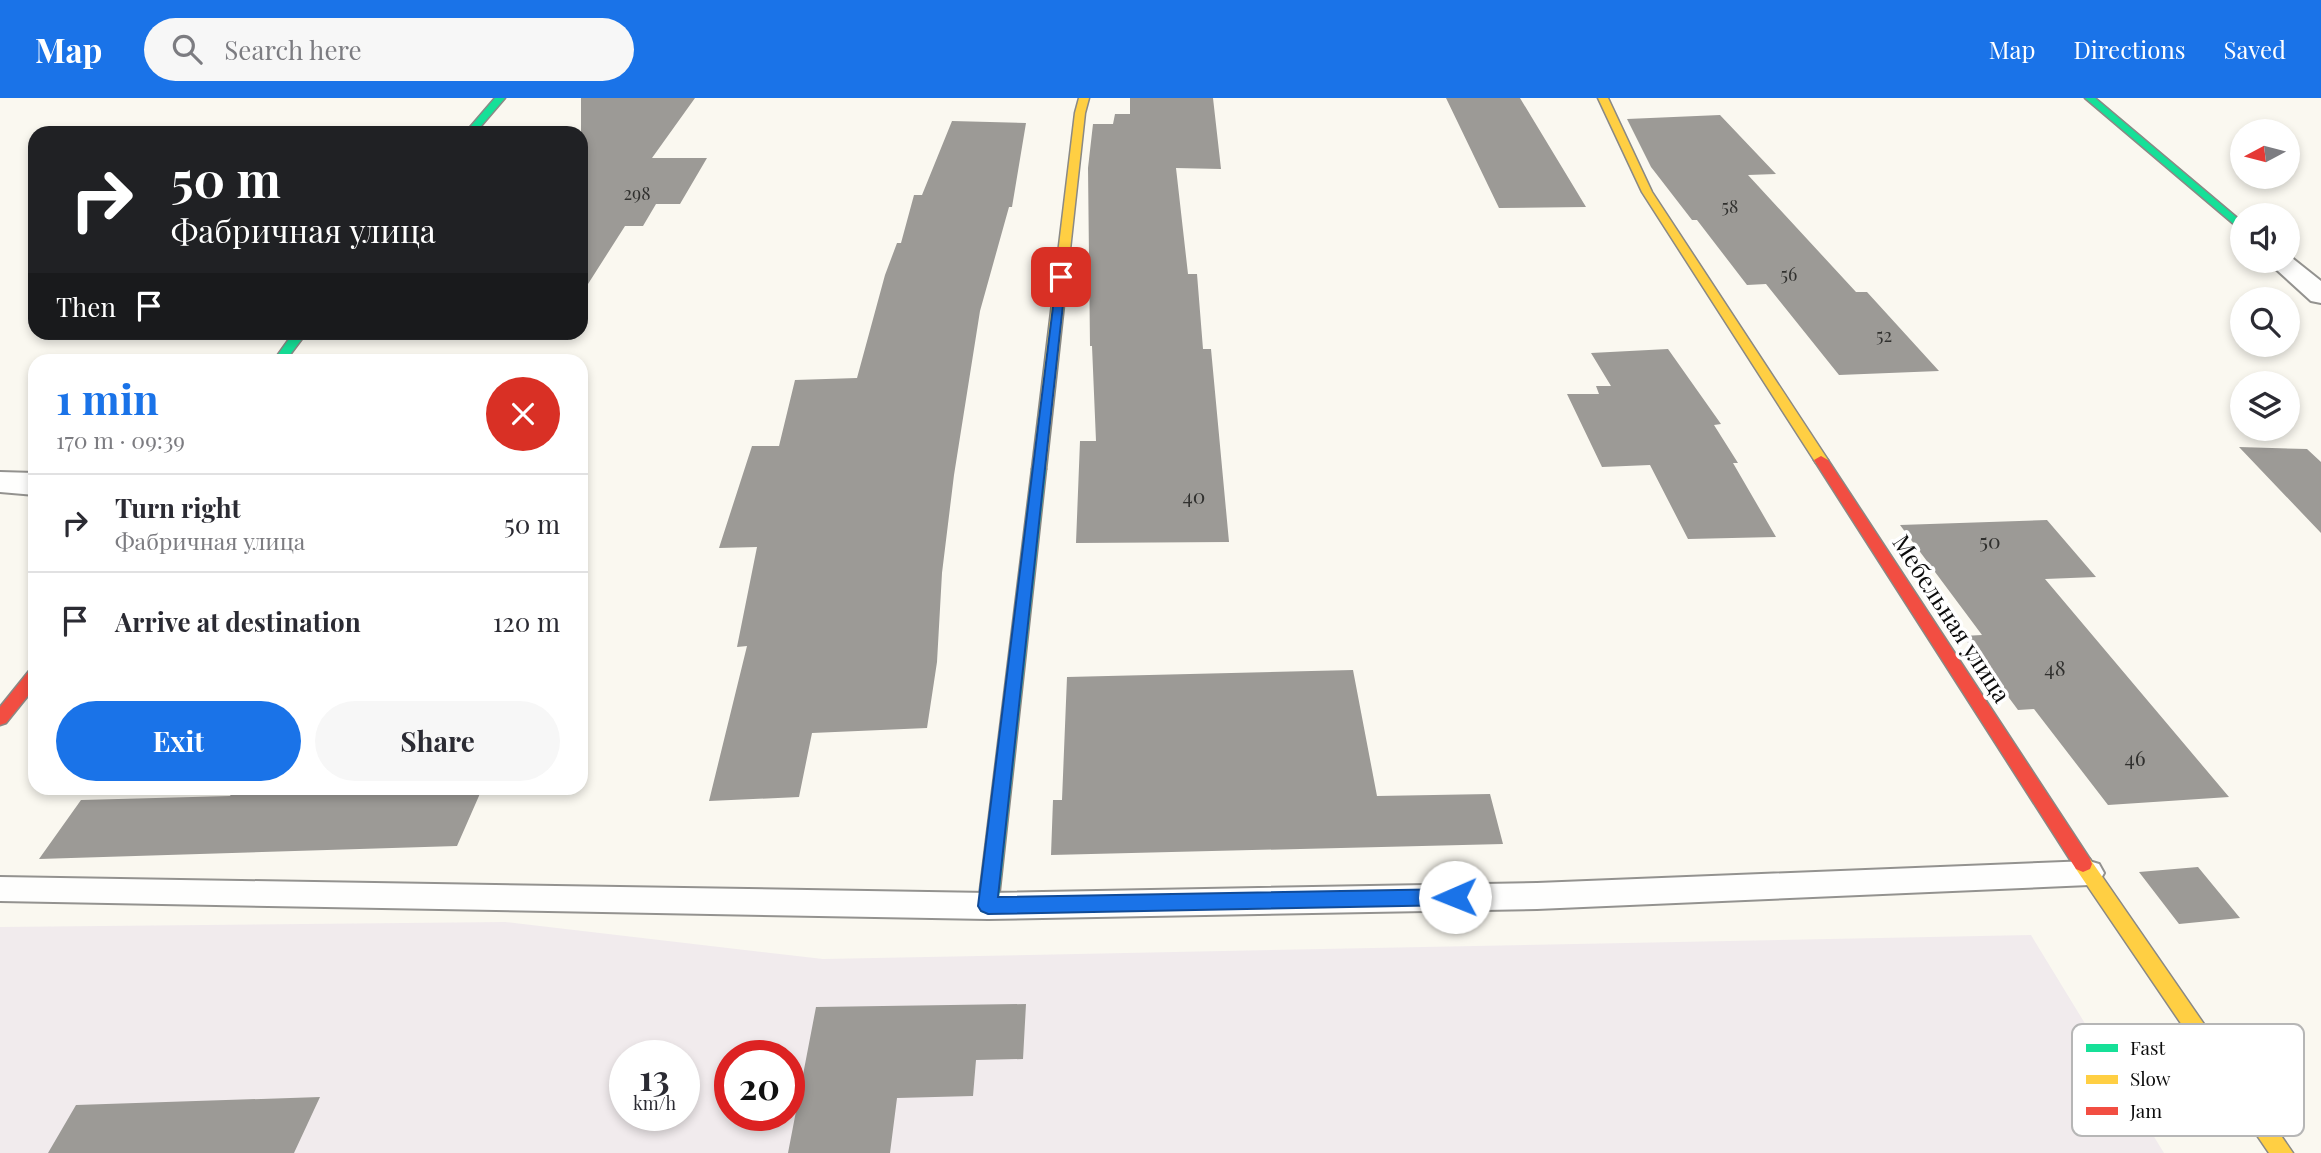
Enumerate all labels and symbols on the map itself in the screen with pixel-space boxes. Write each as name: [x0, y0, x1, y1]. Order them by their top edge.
north arrow: [2230, 119, 2300, 189]
house number: 298: [623, 181, 651, 205]
house number: 58: [1722, 194, 1738, 218]
pin: [1031, 247, 1091, 307]
house number: 56: [1781, 262, 1797, 286]
house number: 52: [1876, 323, 1892, 347]
house number: 40: [1183, 481, 1205, 509]
house number: 50: [1979, 526, 2001, 554]
street label: Мебельная улица: [1886, 528, 2019, 708]
house number: 48: [2044, 653, 2066, 681]
house number: 46: [2124, 743, 2146, 771]
position arrow: [1418, 860, 1492, 934]
legend: [2072, 1024, 2304, 1136]
text: Fast: [2130, 1034, 2166, 1060]
speed limit sign: 20: [714, 1040, 805, 1131]
text: Slow: [2130, 1065, 2171, 1091]
text: Jam: [2129, 1097, 2162, 1123]

